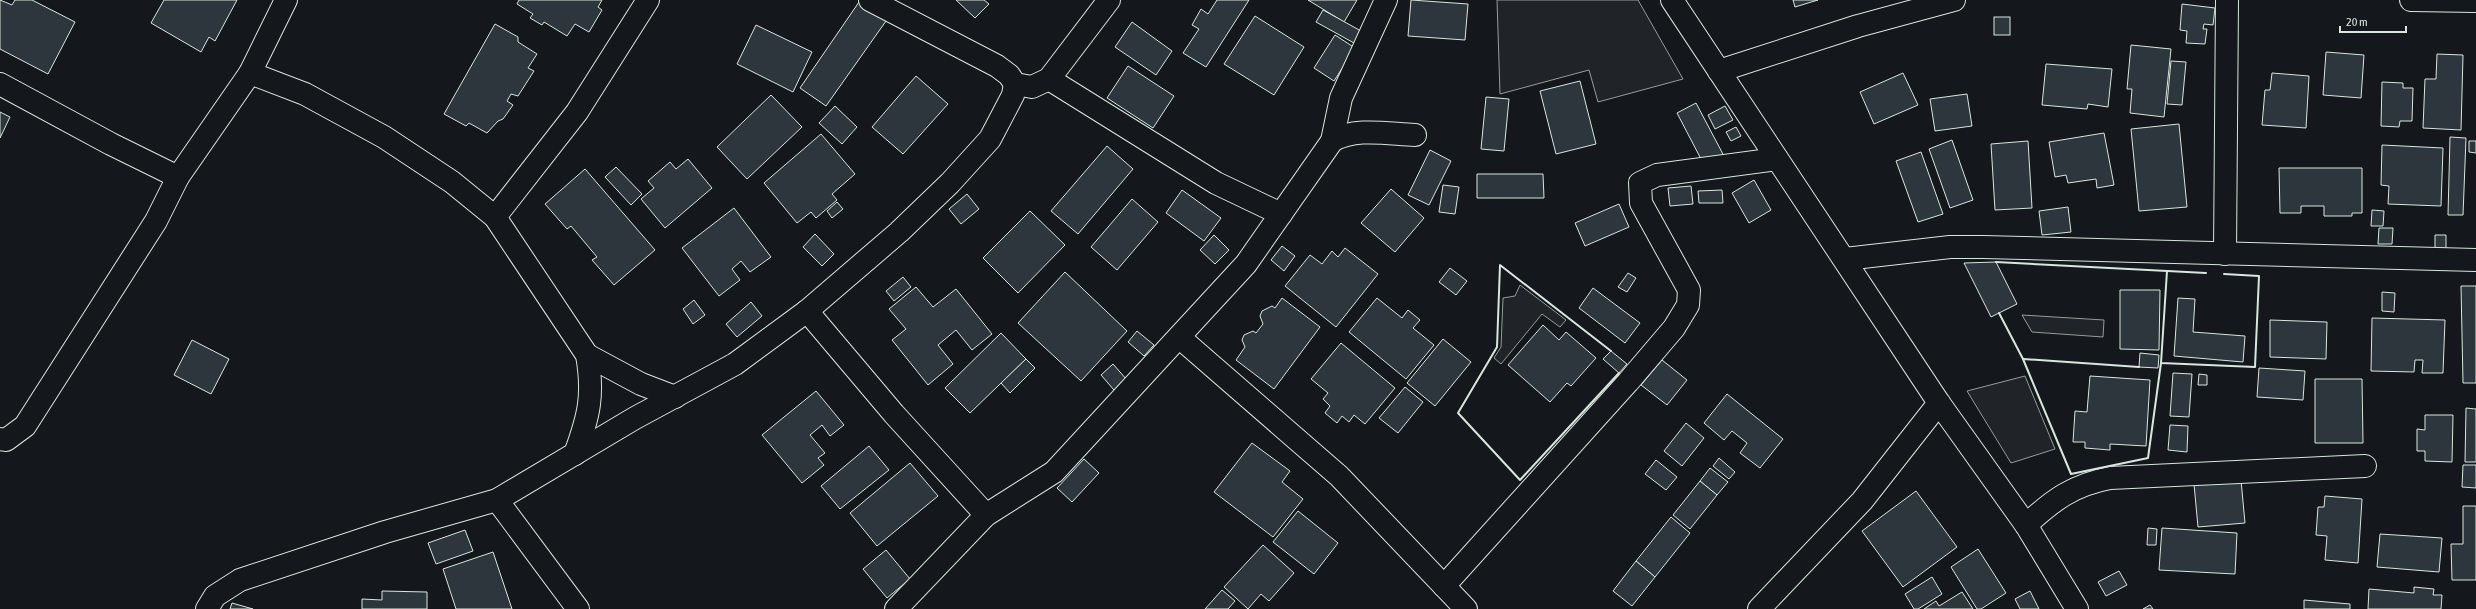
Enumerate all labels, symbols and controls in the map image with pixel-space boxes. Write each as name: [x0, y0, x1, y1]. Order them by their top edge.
scale bar: [2340, 8, 2406, 34]
text: 20 m: [2346, 15, 2368, 29]

